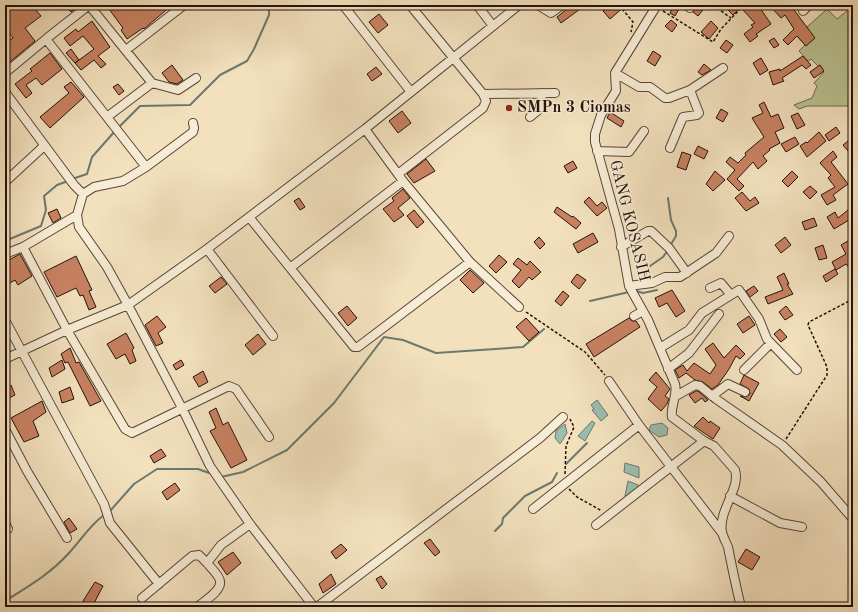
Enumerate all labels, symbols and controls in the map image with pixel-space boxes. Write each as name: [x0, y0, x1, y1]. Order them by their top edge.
place label: SMPn 3 Ciomas: [517, 100, 631, 116]
marker: SMPn 3 Ciomas: [504, 103, 514, 113]
street label: GANG KOSASIH: [606, 159, 652, 283]

